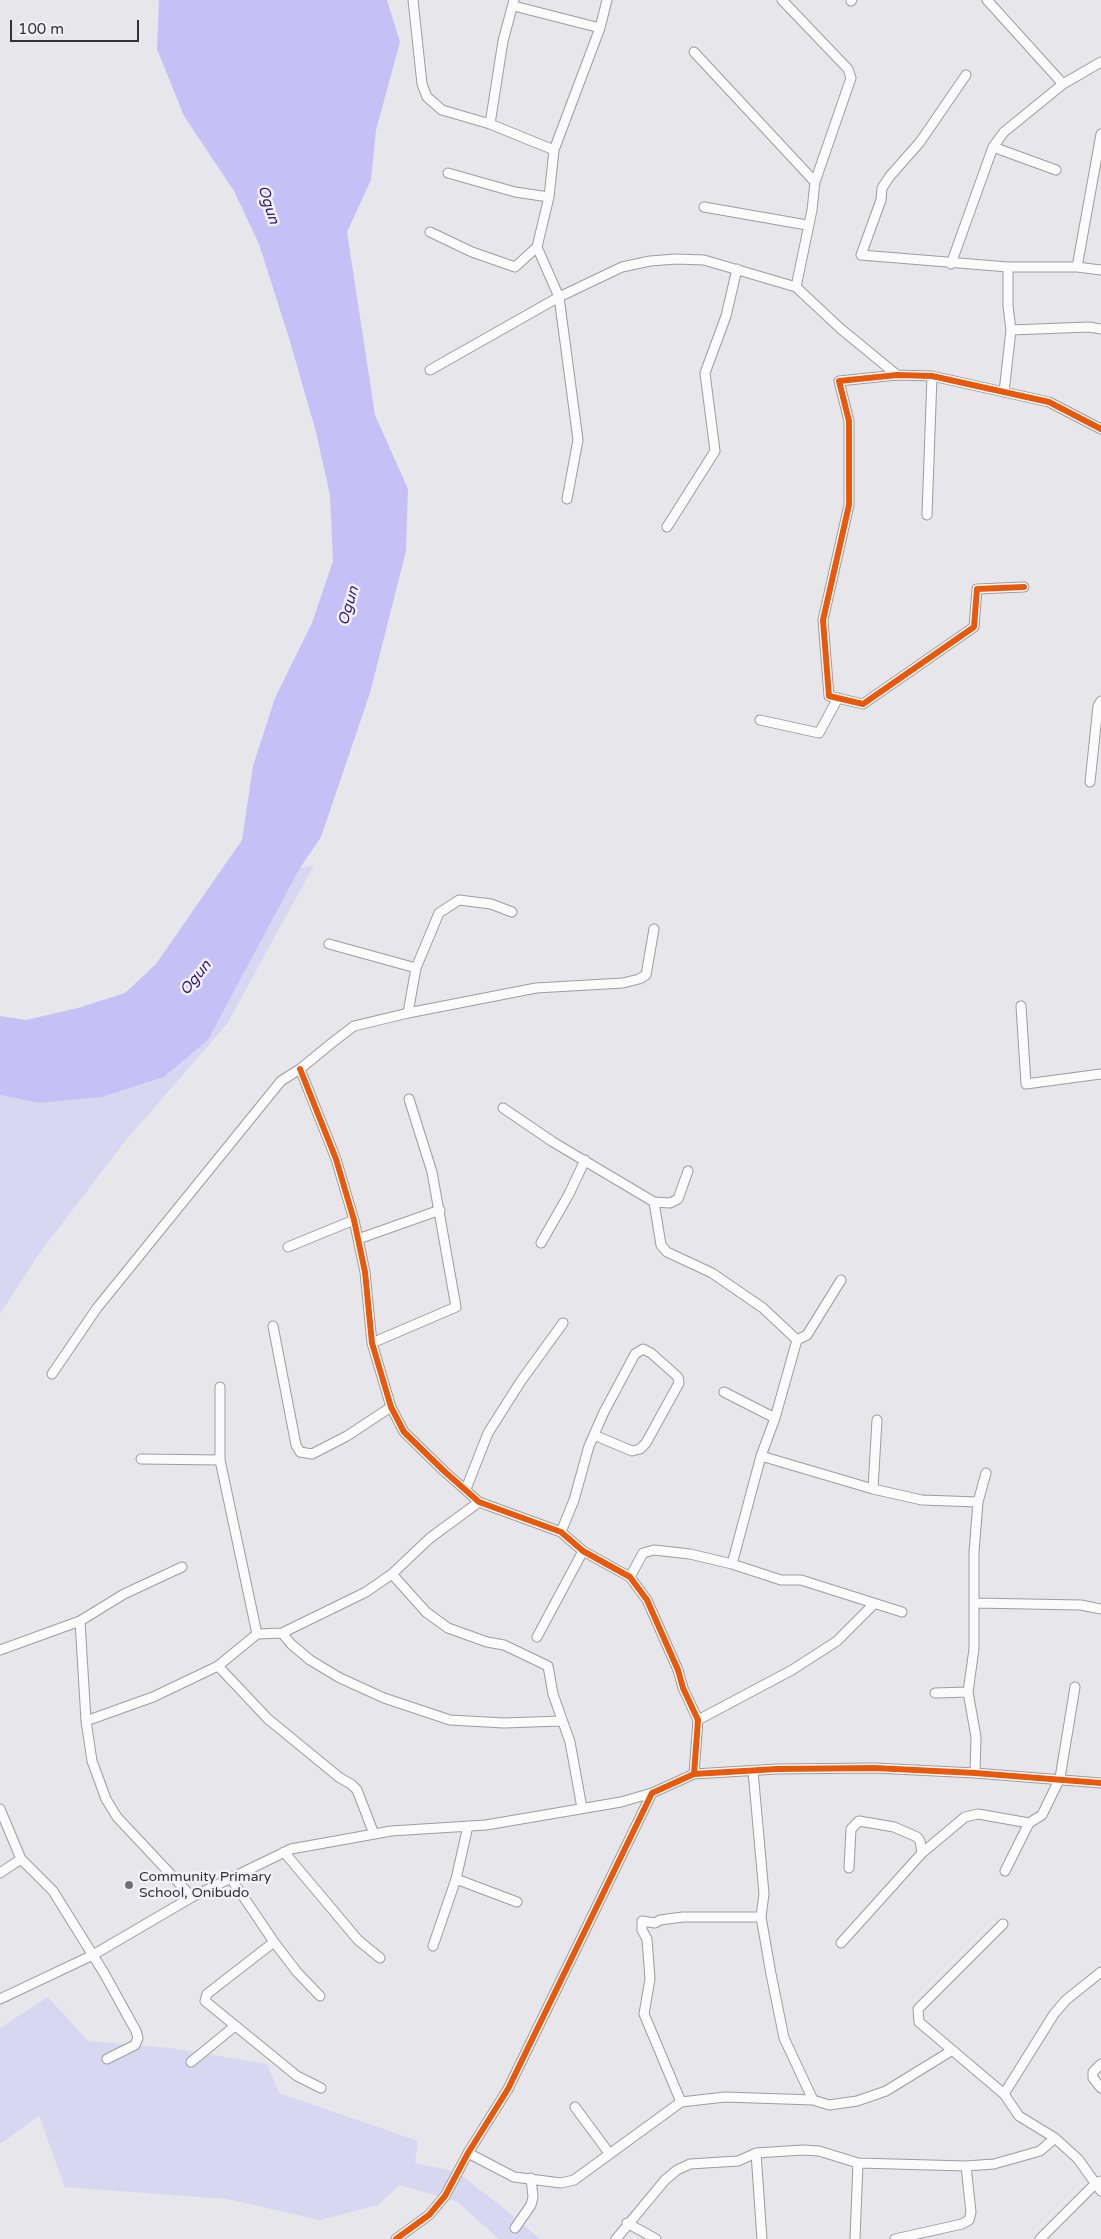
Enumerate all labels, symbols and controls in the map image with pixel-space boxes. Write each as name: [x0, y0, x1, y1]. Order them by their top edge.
scale bar: [12, 10, 141, 42]
text: 100 m: [18, 20, 64, 38]
water label: Ogun: [253, 183, 283, 227]
water label: Ogun: [335, 584, 363, 628]
water label: Ogun: [177, 957, 215, 999]
place label: Community Primary School, Onibudo: [139, 1869, 271, 1901]
marker: Community Primary School, Onibudo: [123, 1879, 135, 1891]

